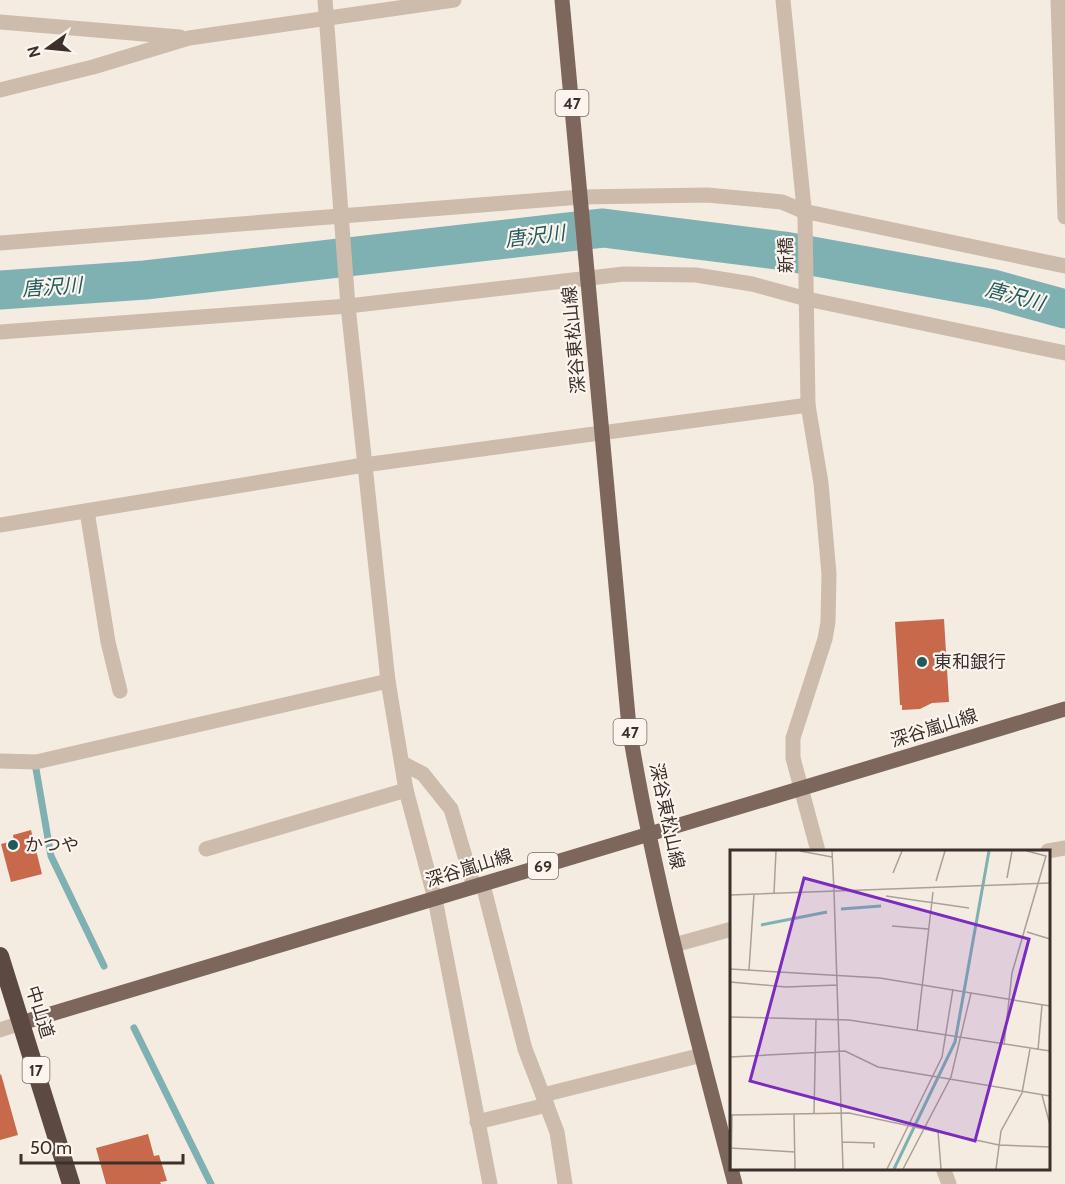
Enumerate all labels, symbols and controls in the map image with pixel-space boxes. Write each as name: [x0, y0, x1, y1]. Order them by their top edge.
north arrow: [18, 18, 78, 78]
text: N: [23, 44, 45, 60]
road number: 47: [556, 90, 588, 116]
water label: 唐沢川: [504, 220, 568, 252]
street label: 新橋: [775, 237, 797, 273]
water label: 唐沢川: [21, 273, 85, 301]
water label: 唐沢川: [983, 277, 1049, 316]
street label: 深谷東松山線: [558, 285, 590, 395]
place label: 東和銀行: [934, 651, 1006, 673]
marker: 東和銀行: [915, 655, 929, 669]
street label: 深谷嵐山線: [888, 704, 980, 752]
road number: 47: [614, 719, 646, 745]
street label: 深谷東松山線: [645, 761, 689, 871]
place label: かつや: [25, 834, 79, 856]
marker: かつや: [6, 838, 20, 852]
street label: 深谷嵐山線: [423, 844, 515, 892]
inset map: [730, 850, 1050, 1169]
road number: 69: [528, 853, 558, 879]
street label: 中山道: [22, 983, 58, 1041]
road number: 17: [22, 1057, 50, 1083]
scale bar: [21, 1127, 183, 1165]
text: 50 m: [30, 1137, 72, 1159]

